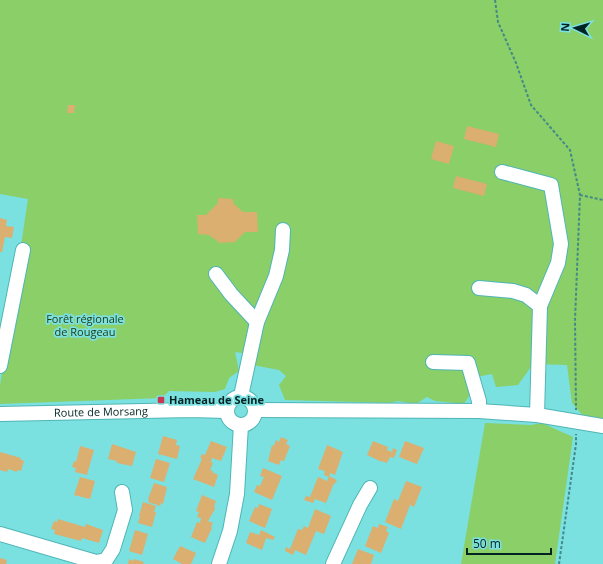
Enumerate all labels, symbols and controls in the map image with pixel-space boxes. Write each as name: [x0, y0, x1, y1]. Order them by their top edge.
north arrow: [555, 8, 595, 48]
text: N: [557, 22, 572, 32]
park label: Forêt régionale de Rougeau: [46, 311, 124, 339]
place label: Hameau de Seine: [169, 392, 265, 407]
marker: Hameau de Seine: [156, 395, 166, 405]
street label: Route de Morsang: [54, 403, 148, 420]
scale bar: [467, 530, 551, 556]
text: 50 m: [473, 535, 501, 552]

